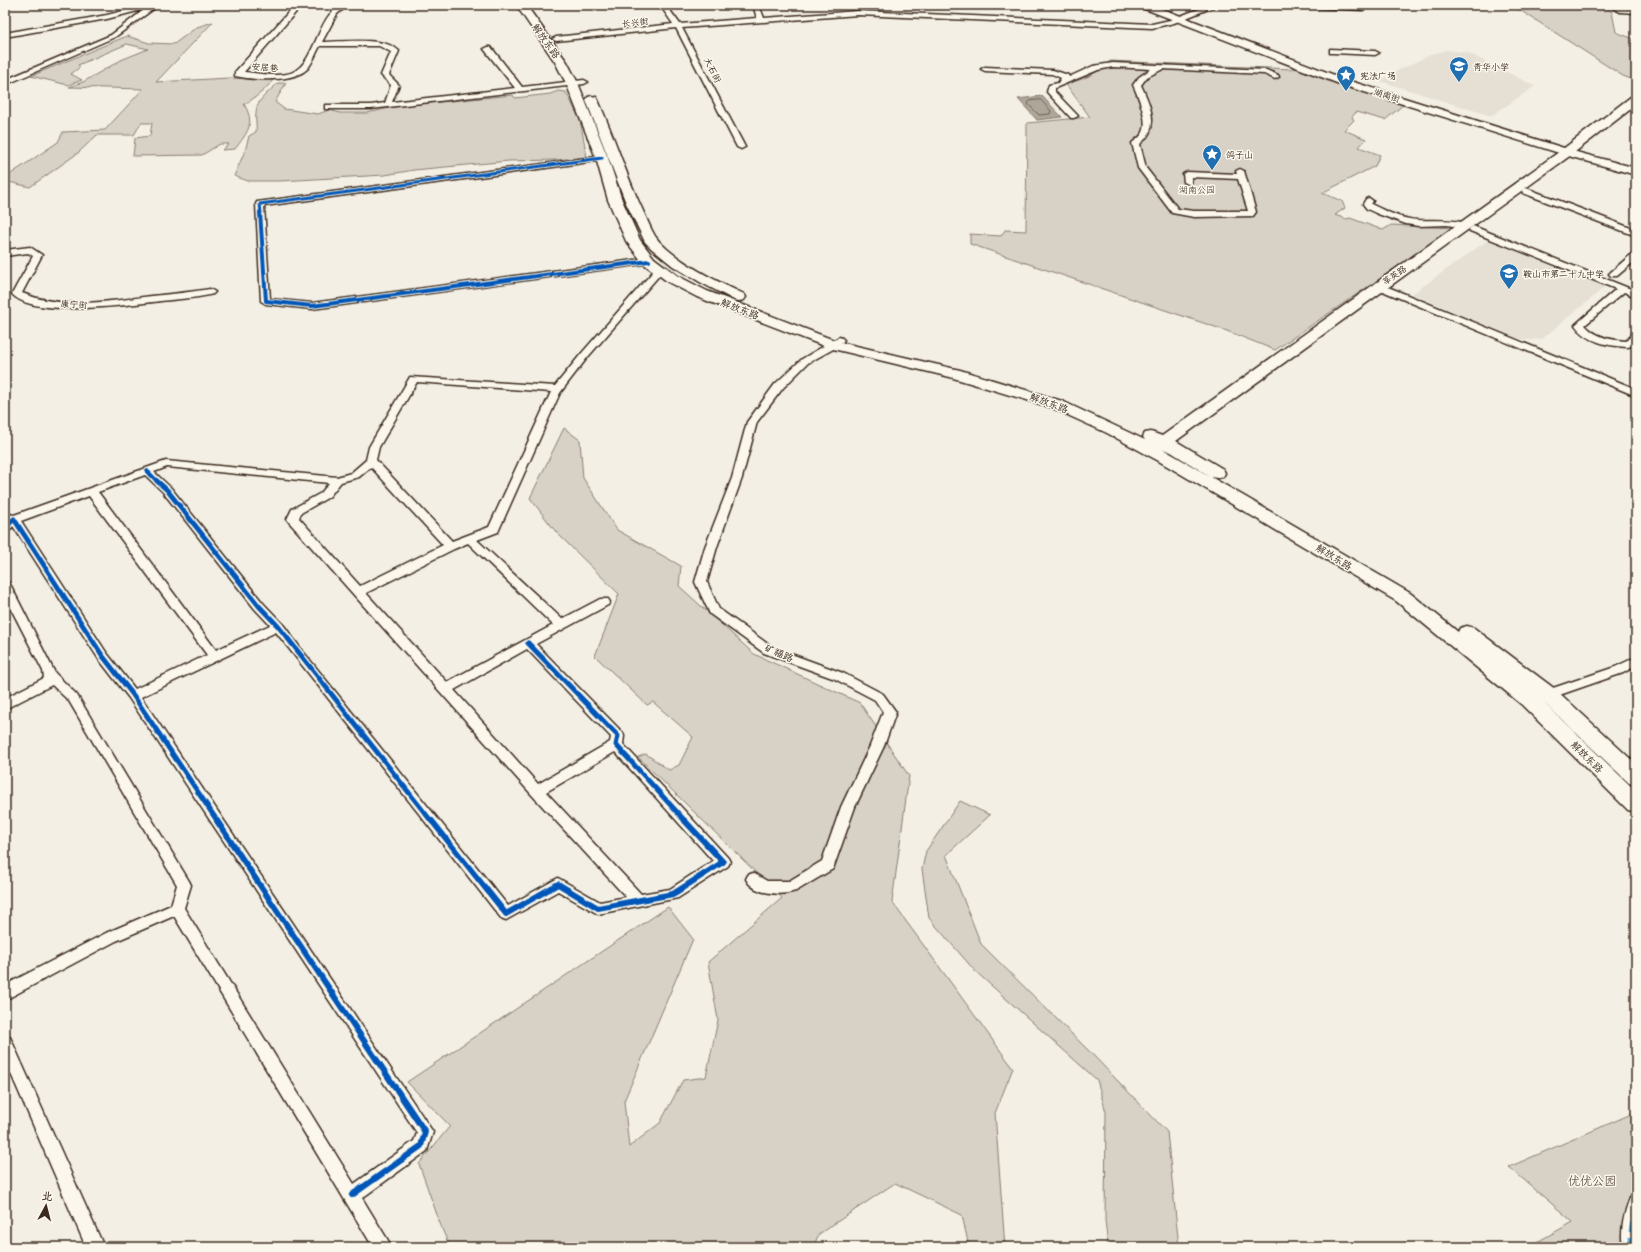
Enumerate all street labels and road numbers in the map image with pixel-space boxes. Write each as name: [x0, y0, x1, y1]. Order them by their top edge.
street label: 长兴街: [621, 15, 649, 29]
street label: 解放东路: [529, 21, 563, 61]
street label: 大石街: [702, 55, 724, 85]
street label: 安居巷: [251, 61, 279, 73]
street label: 湖南街: [1372, 86, 1402, 104]
street label: 莘英路: [1380, 263, 1408, 287]
street label: 解放东路: [719, 296, 761, 322]
street label: 康宁街: [60, 298, 88, 310]
street label: 解放东路: [1028, 390, 1070, 416]
street label: 解放东路: [1314, 541, 1354, 573]
street label: 矿福路: [763, 641, 795, 665]
street label: 解放东路: [1568, 738, 1606, 776]

